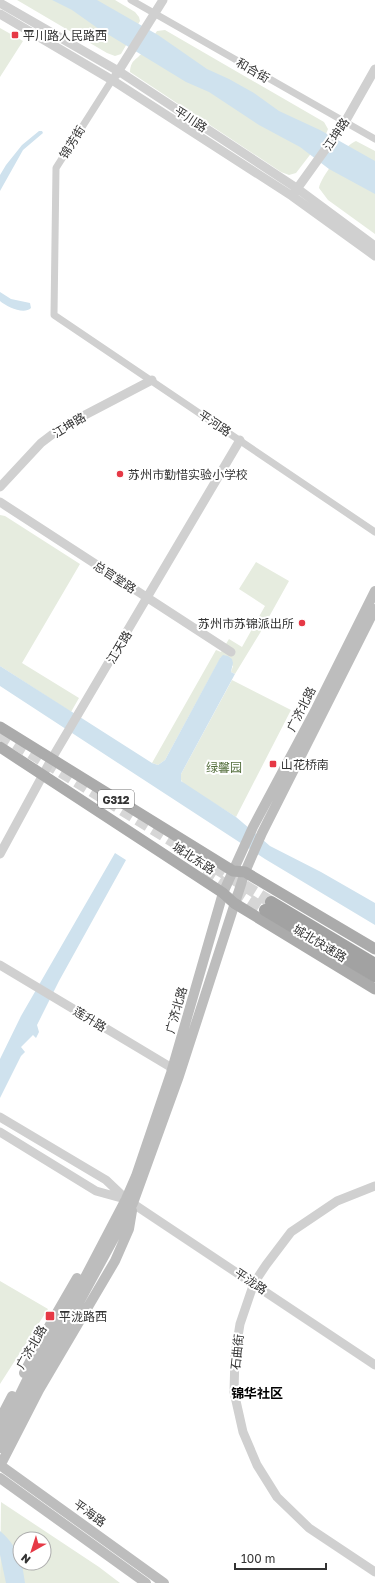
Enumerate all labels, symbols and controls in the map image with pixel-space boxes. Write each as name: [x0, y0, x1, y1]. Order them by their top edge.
place label: 平川路人民路西: [23, 28, 107, 43]
marker: 平川路人民路西: [10, 30, 20, 40]
street label: 和合街: [234, 55, 272, 85]
street label: 平川路: [172, 103, 210, 135]
street label: 江坤路: [320, 115, 352, 153]
street label: 锦芳街: [56, 123, 88, 161]
street label: 平河路: [196, 407, 234, 439]
street label: 江坤路: [50, 409, 88, 441]
place label: 苏州市勤惜实验小学校: [128, 467, 248, 482]
marker: 苏州市勤惜实验小学校: [115, 469, 125, 479]
street label: 总官堂路: [91, 558, 139, 596]
place label: 苏州市苏锦派出所: [198, 616, 294, 631]
marker: 苏州市苏锦派出所: [297, 618, 307, 628]
street label: 江天路: [103, 628, 135, 666]
street label: 广济北路: [283, 684, 319, 734]
place label: 山花桥南: [281, 757, 329, 772]
marker: 山花桥南: [268, 759, 278, 769]
park label: 绿馨园: [206, 760, 242, 775]
road number: G312: [98, 790, 134, 808]
street label: 城北东路: [170, 839, 218, 877]
street label: 城北快速路: [290, 921, 350, 965]
street label: 广济北路: [162, 985, 190, 1035]
street label: 莲升路: [71, 1003, 109, 1035]
street label: 平泷路: [232, 1265, 270, 1297]
place label: 平泷路西: [59, 1309, 107, 1324]
marker: 平泷路西: [44, 1310, 56, 1322]
street label: 广济北路: [13, 1322, 49, 1372]
street label: 石曲街: [228, 1333, 246, 1371]
district label: 锦华社区: [231, 1385, 283, 1401]
street label: 平海路: [71, 1496, 109, 1530]
north arrow: [12, 1531, 52, 1571]
scale bar: [235, 1545, 326, 1571]
text: N: [18, 1551, 33, 1567]
text: 100 m: [241, 1551, 275, 1566]

